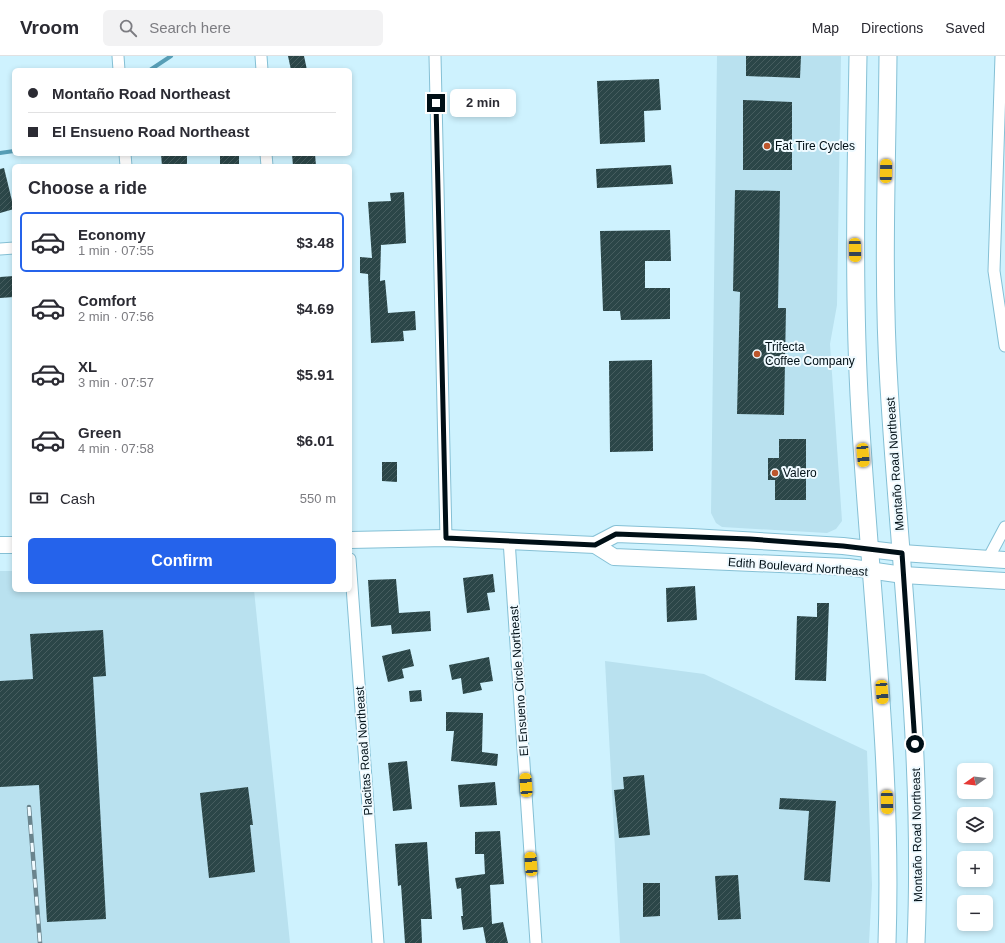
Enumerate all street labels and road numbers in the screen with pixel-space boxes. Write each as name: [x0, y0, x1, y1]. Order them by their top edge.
street label: Montaño Road Northeast: [883, 396, 907, 531]
street label: Edith Boulevard Northeast: [728, 555, 869, 579]
street label: El Ensueno Circle Northeast: [507, 605, 531, 757]
street label: Placitas Road Northeast: [352, 685, 375, 816]
street label: Montaño Road Northeast: [909, 767, 925, 902]

